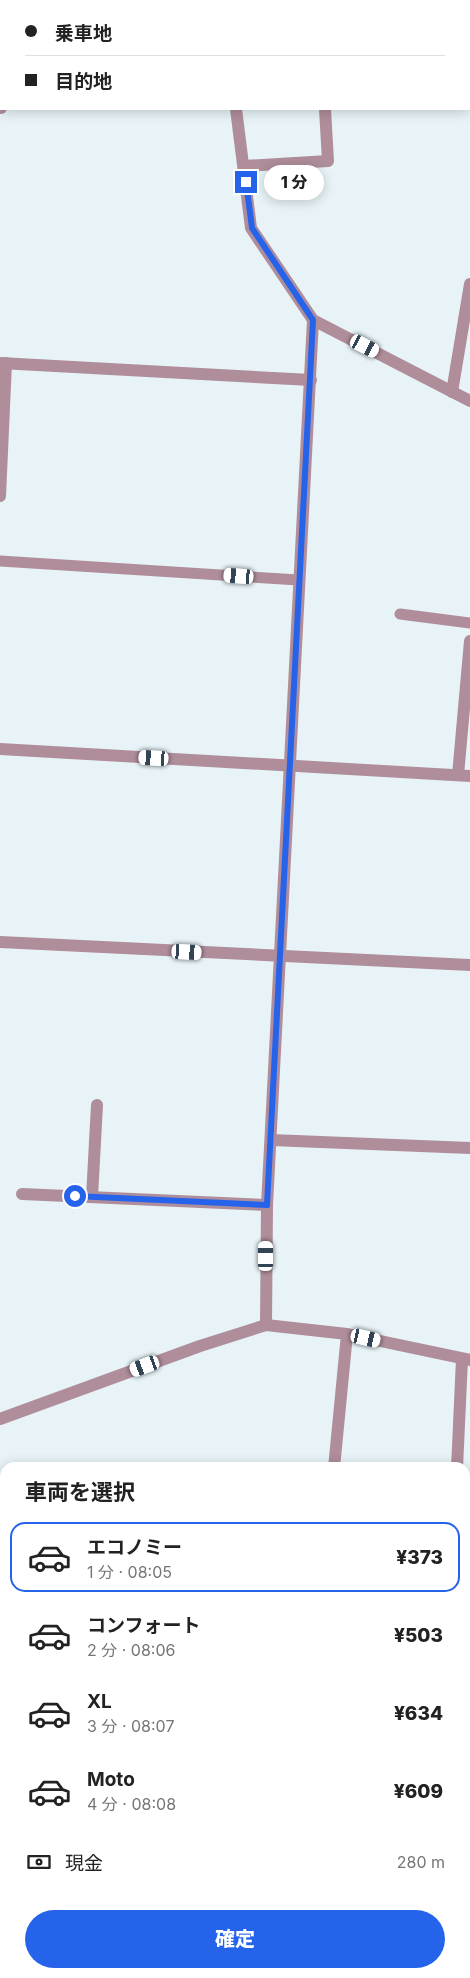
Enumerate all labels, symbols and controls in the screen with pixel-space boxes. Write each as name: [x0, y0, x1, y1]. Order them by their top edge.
text: 乗車地: [55, 22, 112, 45]
text: 目的地: [55, 70, 112, 93]
callout: 1 分: [264, 164, 324, 200]
route end: [235, 171, 257, 193]
text: 1 分: [281, 172, 307, 192]
car: [348, 333, 381, 359]
car: [223, 567, 254, 585]
car: [138, 750, 169, 766]
car: [171, 944, 202, 960]
route start: [64, 1185, 86, 1207]
car: [258, 1241, 273, 1271]
car: [349, 1327, 382, 1349]
car: [128, 1354, 161, 1378]
text: 車両を選択: [25, 1479, 135, 1505]
icon: car: [27, 1535, 72, 1580]
text: エコノミー: [87, 1536, 182, 1559]
text: ¥373: [396, 1546, 443, 1569]
text: 1 分 · 08:05: [87, 1562, 172, 1582]
icon: car: [27, 1613, 72, 1658]
text: コンフォート: [87, 1614, 200, 1637]
text: ¥503: [394, 1624, 443, 1647]
text: 2 分 · 08:06: [87, 1640, 176, 1660]
text: XL: [87, 1690, 112, 1713]
icon: car: [27, 1691, 72, 1736]
text: ¥634: [394, 1702, 443, 1725]
text: 3 分 · 08:07: [87, 1716, 174, 1736]
text: Moto: [87, 1768, 135, 1791]
icon: car: [27, 1769, 72, 1814]
text: ¥609: [394, 1780, 443, 1803]
text: 4 分 · 08:08: [87, 1794, 176, 1814]
icon: cash: [25, 1848, 53, 1876]
text: 現金: [65, 1852, 103, 1875]
text: 280 m: [397, 1852, 445, 1872]
button: 確定: [25, 1910, 445, 1968]

